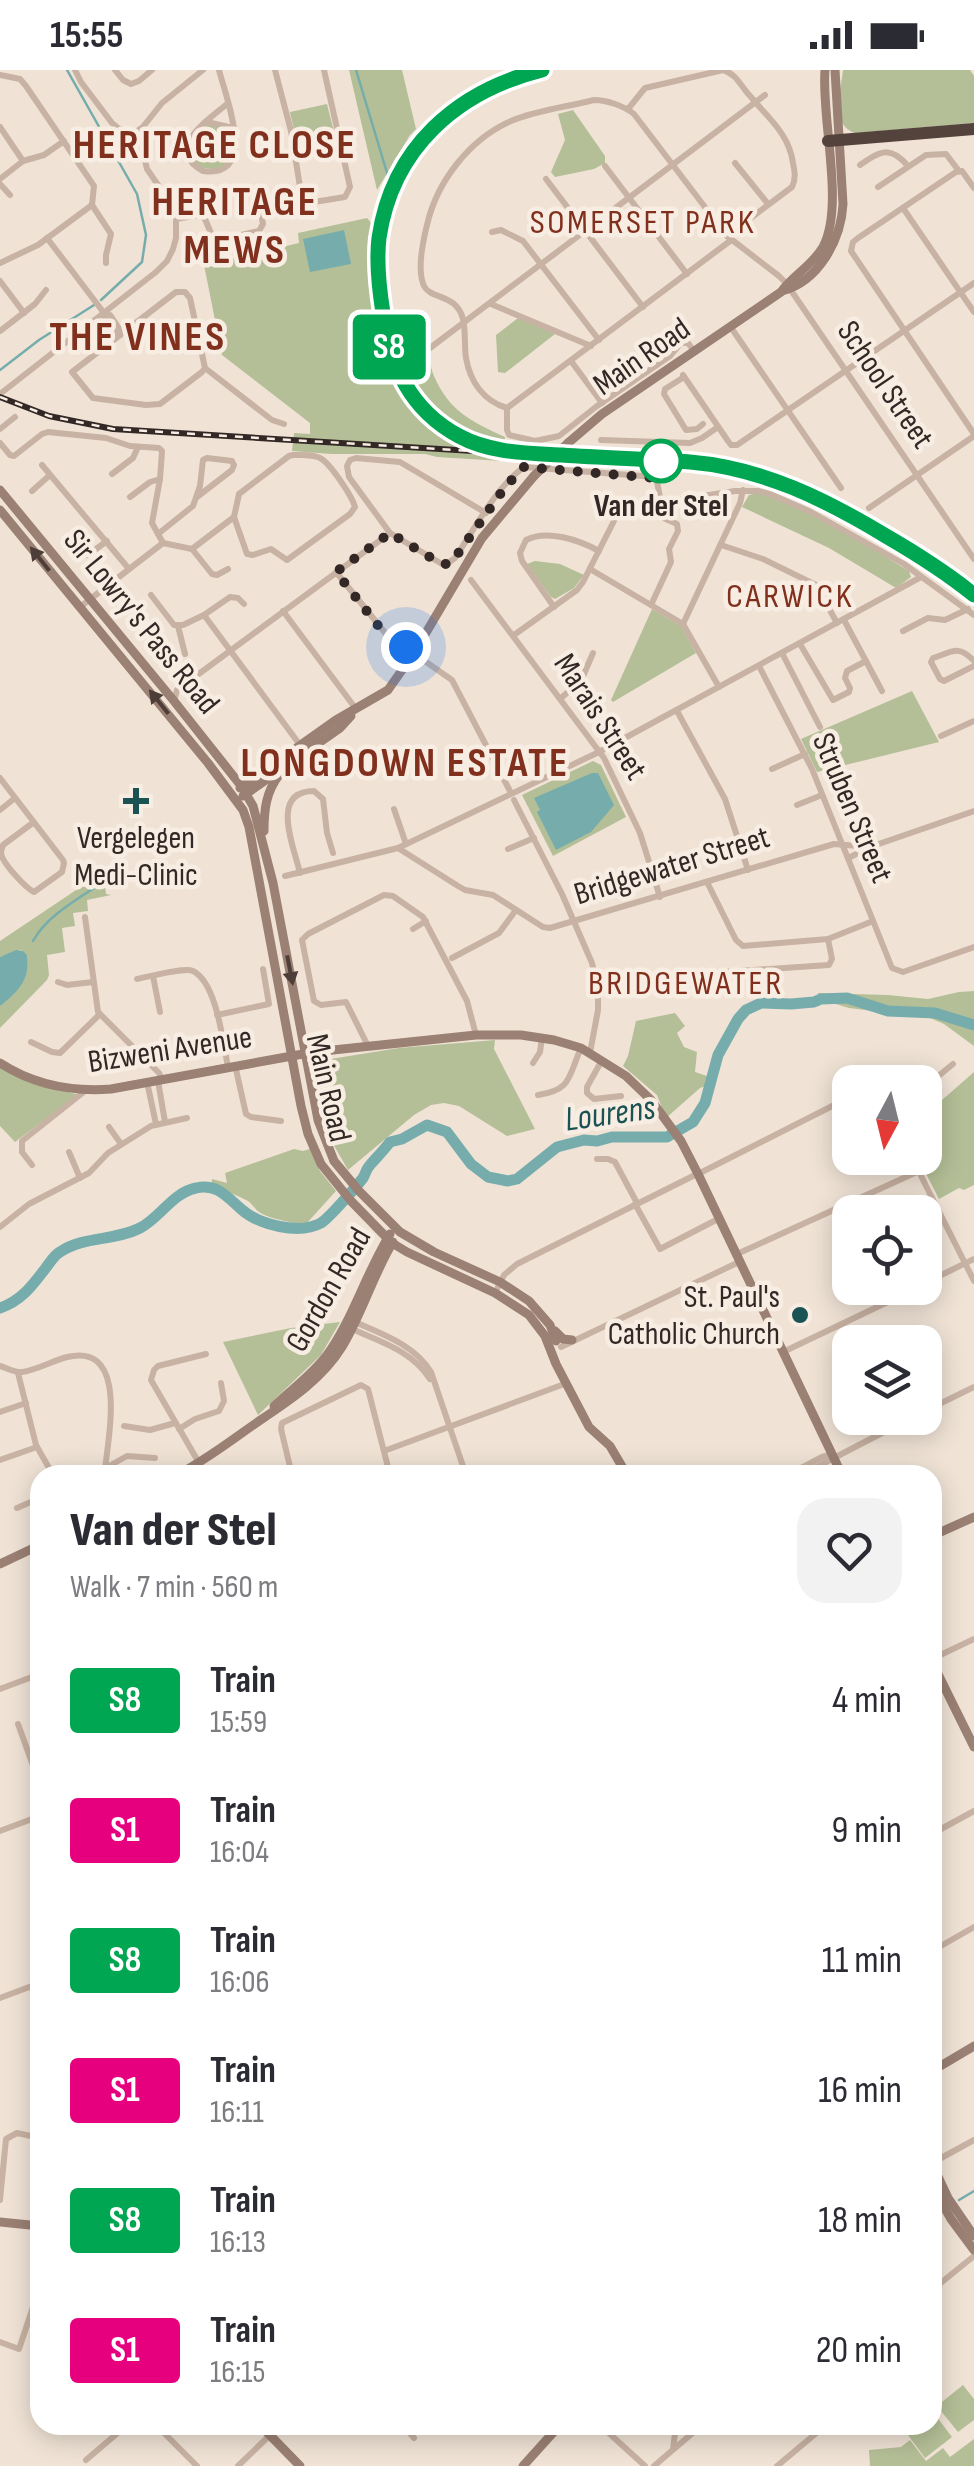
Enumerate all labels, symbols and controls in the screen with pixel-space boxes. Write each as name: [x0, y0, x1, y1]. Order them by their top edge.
text: 15:55: [50, 13, 124, 58]
district label: HERITAGE CLOSE: [73, 120, 357, 171]
district label: HERITAGE MEWS: [152, 177, 318, 276]
district label: SOMERSET PARK: [530, 201, 756, 244]
street label: Main Road: [586, 310, 698, 404]
district label: THE VINES: [49, 312, 227, 363]
line badge: S8: [344, 314, 434, 380]
street label: School Street: [828, 314, 942, 456]
text: S8: [373, 326, 405, 369]
marker: Van der Stel: [640, 440, 682, 482]
place label: Van der Stel: [594, 487, 728, 526]
street label: Sir Lowry's Pass Road: [55, 522, 227, 722]
one-way arrow: [30, 546, 51, 571]
district label: CARWICK: [726, 575, 854, 618]
your location: [381, 622, 431, 672]
street label: Marais Street: [545, 647, 655, 787]
one-way arrow: [149, 690, 170, 715]
street label: Struben Street: [803, 727, 901, 889]
district label: LONGDOWN ESTATE: [240, 738, 570, 789]
marker: Vergelegen Medi-Clinic: [123, 788, 149, 814]
street label: Bridgewater Street: [570, 818, 774, 914]
place label: Vergelegen Medi-Clinic: [74, 819, 198, 895]
one-way arrow: [282, 955, 298, 986]
district label: BRIDGEWATER: [588, 962, 784, 1005]
street label: Bizweni Avenue: [85, 1018, 255, 1082]
street label: Main Road: [297, 1030, 359, 1146]
north arrow: [832, 1065, 942, 1175]
map controls: [832, 1065, 942, 1435]
water label: Lourens: [562, 1086, 659, 1142]
button: locate: [832, 1195, 942, 1305]
street label: Gordon Road: [278, 1221, 380, 1359]
place label: St. Paul's Catholic Church: [608, 1278, 780, 1354]
marker: St. Paul's Catholic Church: [789, 1304, 811, 1326]
button: layers: [832, 1325, 942, 1435]
button: heart: [797, 1498, 902, 1603]
text: Van der Stel: [70, 1502, 277, 1559]
text: Walk · 7 min · 560 m: [70, 1568, 278, 1607]
text: Train: [210, 1658, 276, 1703]
text: 4 min: [832, 1678, 902, 1723]
text: S8: [109, 1679, 141, 1722]
text: 15:59: [210, 1703, 267, 1742]
text: Train: [210, 1788, 276, 1833]
text: 9 min: [831, 1808, 902, 1853]
text: S1: [110, 1809, 140, 1852]
text: 16:04: [210, 1833, 269, 1872]
text: Train: [210, 1918, 276, 1963]
text: 11 min: [822, 1938, 902, 1983]
text: S8: [109, 1939, 141, 1982]
text: 16:06: [210, 1963, 270, 2002]
text: Train: [210, 2048, 276, 2093]
text: 16 min: [818, 2068, 902, 2113]
text: S1: [110, 2069, 140, 2112]
text: 16:11: [210, 2093, 264, 2132]
text: Train: [210, 2178, 276, 2223]
text: 18 min: [818, 2198, 902, 2243]
text: S8: [109, 2199, 141, 2242]
text: 16:13: [210, 2223, 266, 2262]
text: Train: [210, 2308, 276, 2353]
text: 20 min: [816, 2328, 902, 2373]
text: S1: [110, 2329, 140, 2372]
text: 16:15: [210, 2353, 265, 2392]

